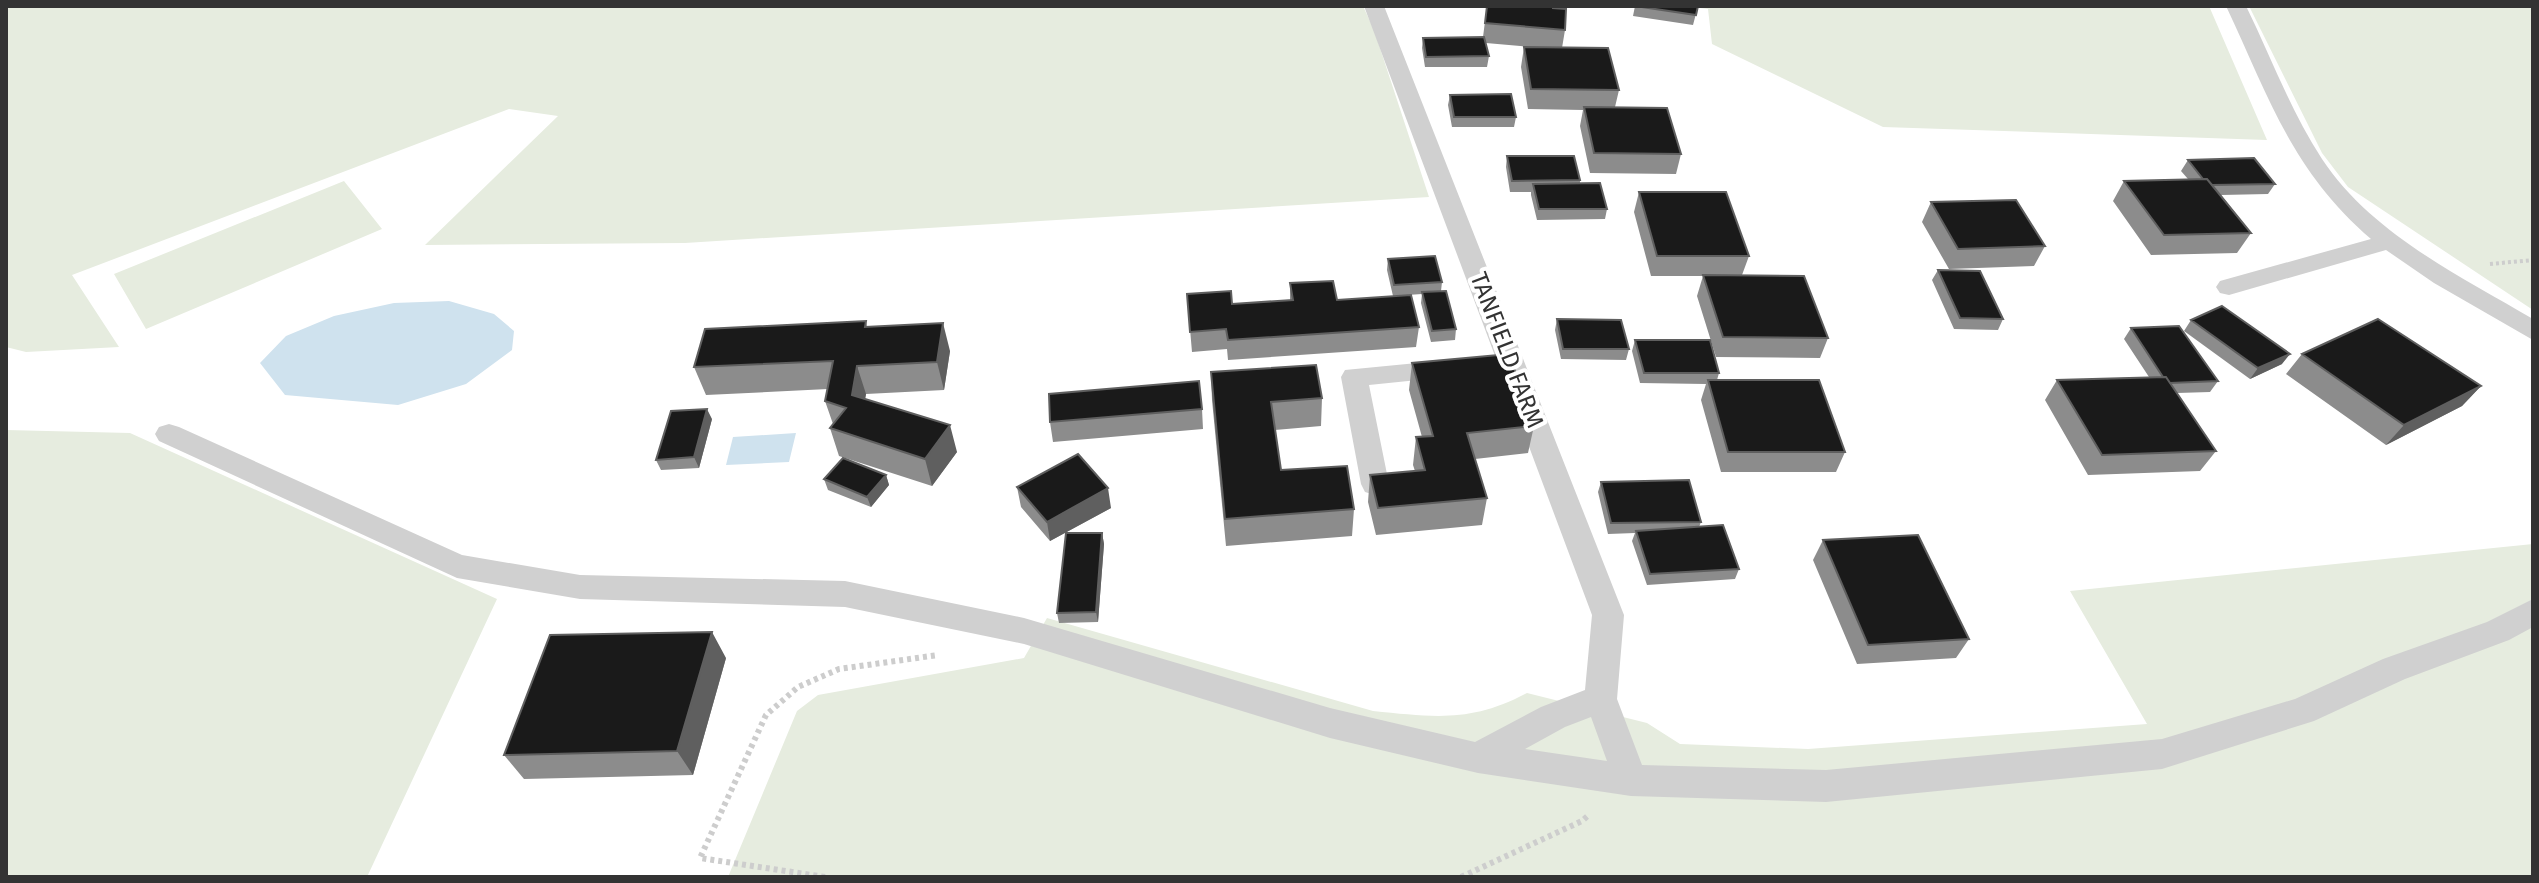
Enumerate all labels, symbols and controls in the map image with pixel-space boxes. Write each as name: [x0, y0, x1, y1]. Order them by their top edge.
street label: TANFIELD FARM: [1464, 268, 1550, 432]

